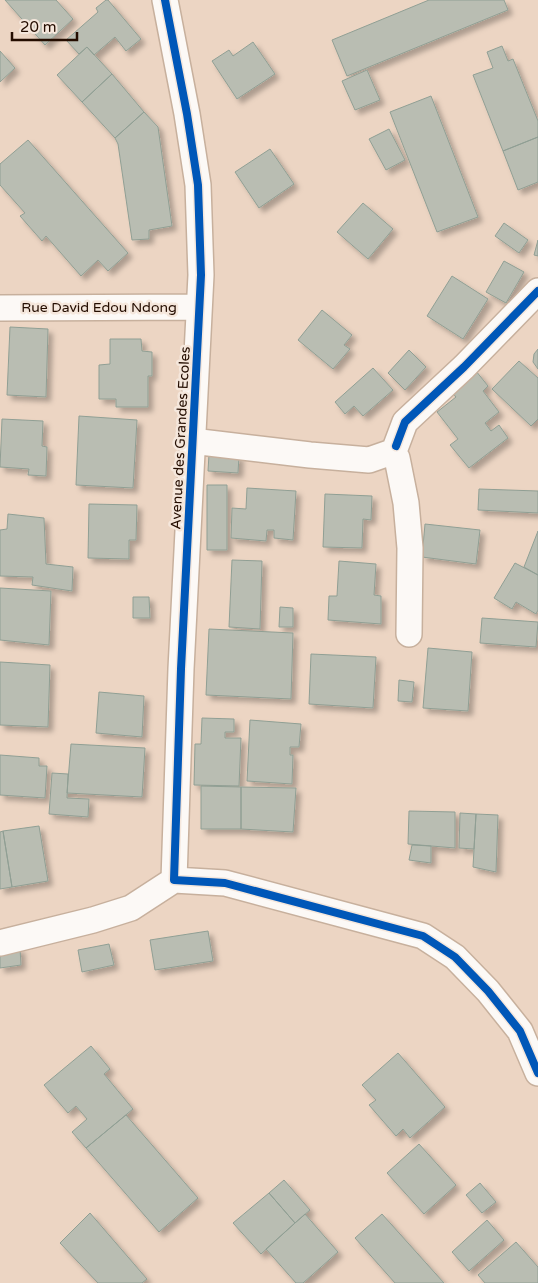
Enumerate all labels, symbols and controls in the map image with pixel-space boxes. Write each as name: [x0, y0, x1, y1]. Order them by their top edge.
scale bar: [12, 10, 78, 42]
text: 20 m: [20, 18, 57, 36]
street label: Rue David Edou Ndong: [21, 299, 177, 316]
street label: Avenue des Grandes Ecoles: [167, 346, 194, 530]

